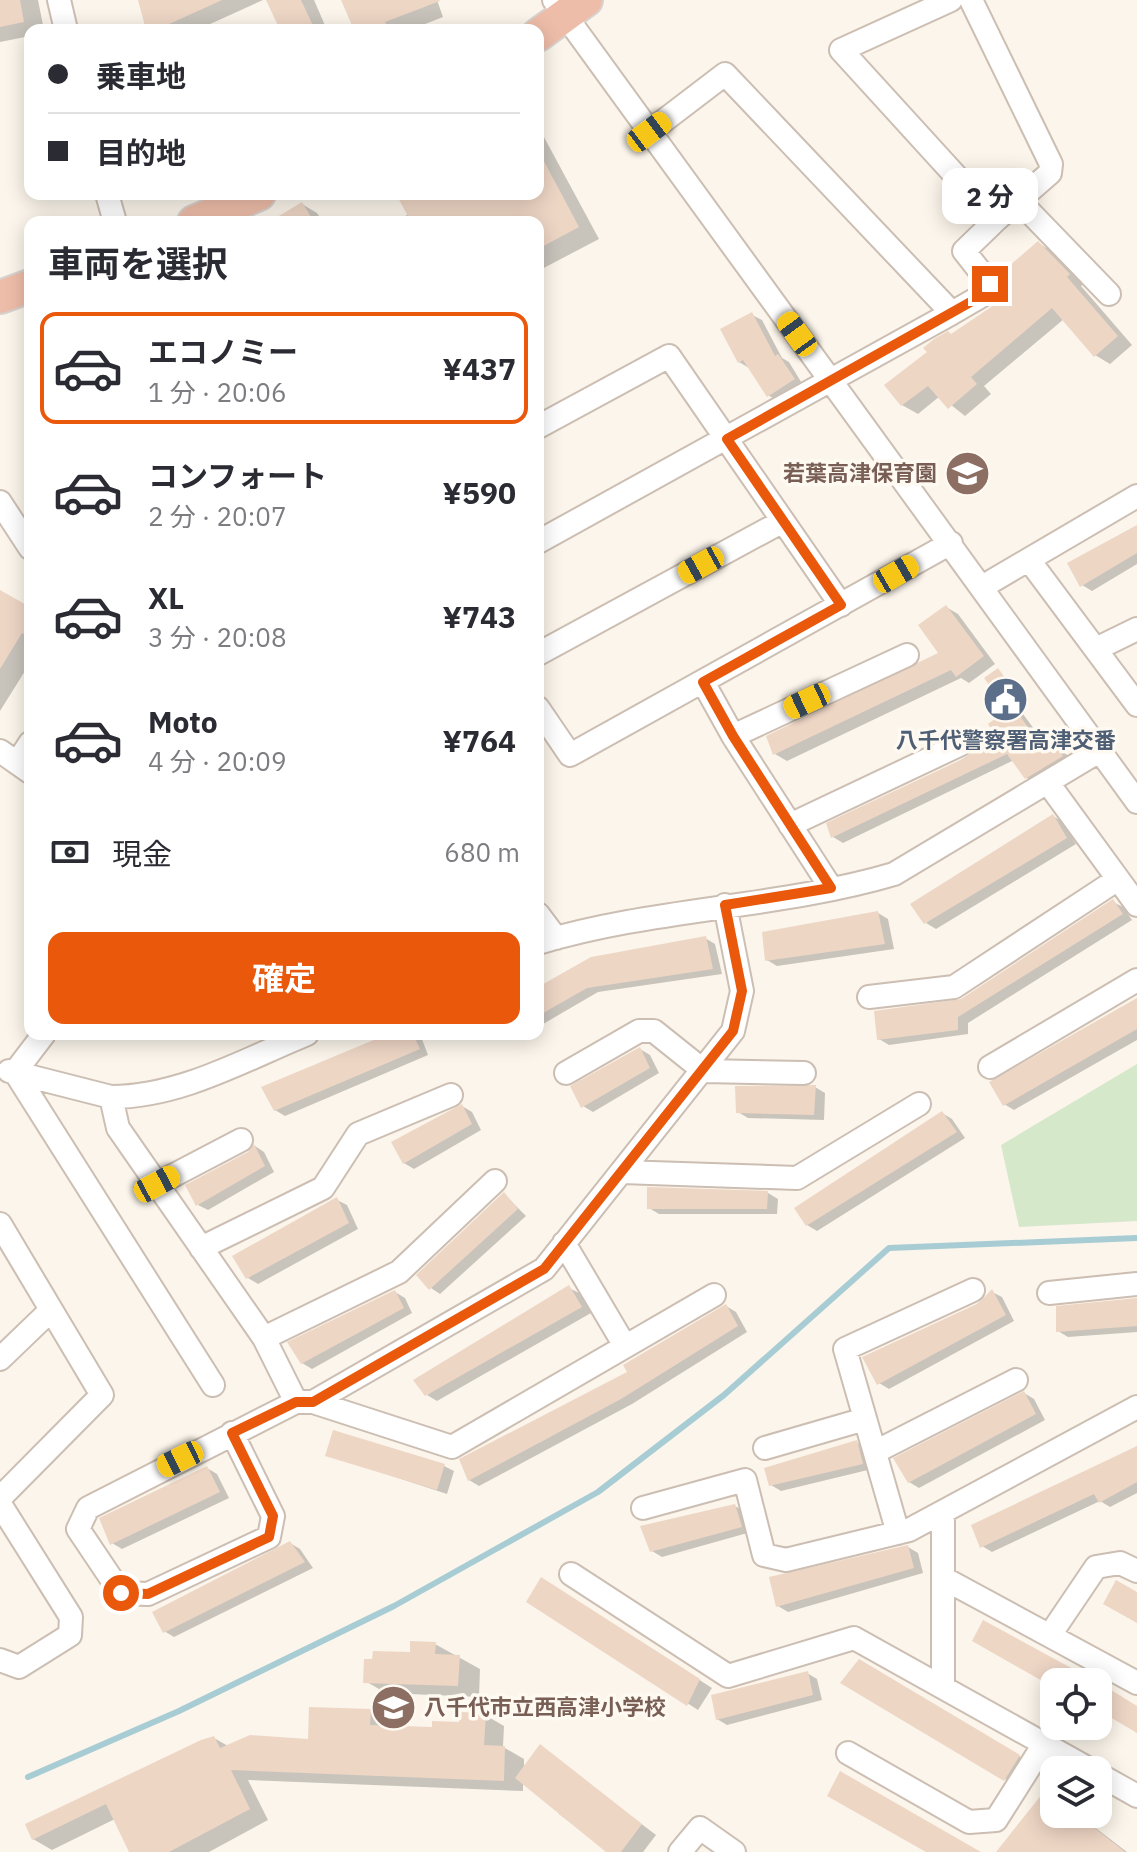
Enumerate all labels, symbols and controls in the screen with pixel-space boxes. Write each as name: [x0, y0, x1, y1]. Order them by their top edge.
text: 乗車地: [96, 56, 186, 95]
car: [623, 108, 675, 156]
text: 目的地: [96, 133, 186, 172]
callout: 2 分: [942, 168, 1038, 224]
text: 2 分: [966, 179, 1014, 213]
text: 車両を選択: [48, 240, 228, 287]
route end: [972, 266, 1008, 302]
car: [773, 308, 821, 360]
icon: car: [52, 332, 124, 404]
text: エコノミー: [148, 332, 298, 371]
text: ¥437: [443, 349, 516, 388]
text: 1 分 · 20:06: [148, 375, 286, 409]
school or university icon: 若葉高津保育園: [944, 449, 992, 497]
icon: car: [52, 456, 124, 528]
text: コンフォート: [148, 456, 327, 495]
place label: 若葉高津保育園: [783, 458, 937, 487]
text: ¥590: [443, 473, 516, 512]
text: 2 分 · 20:07: [148, 499, 286, 533]
car: [674, 543, 728, 587]
car: [869, 552, 923, 596]
text: XL: [148, 578, 184, 617]
icon: car: [52, 580, 124, 652]
text: ¥743: [443, 597, 516, 636]
text: 3 分 · 20:08: [148, 620, 286, 654]
public building icon: 八千代警察署高津交番: [982, 675, 1030, 723]
car: [780, 680, 834, 722]
text: Moto: [148, 702, 218, 741]
icon: car: [52, 704, 124, 776]
text: ¥764: [443, 721, 516, 760]
place label: 八千代警察署高津交番: [896, 725, 1116, 754]
text: 4 分 · 20:09: [148, 744, 286, 778]
icon: cash: [48, 830, 92, 874]
text: 現金: [112, 834, 172, 873]
text: 680 m: [444, 835, 520, 869]
button: 確定: [48, 932, 520, 1024]
car: [130, 1162, 184, 1206]
car: [153, 1438, 207, 1480]
route start: [103, 1575, 139, 1611]
map controls: [1040, 1668, 1112, 1828]
button: locate: [1040, 1668, 1112, 1740]
school or university icon: 八千代市立西高津小学校: [369, 1683, 417, 1731]
place label: 八千代市立西高津小学校: [424, 1692, 666, 1721]
button: layers: [1040, 1756, 1112, 1828]

